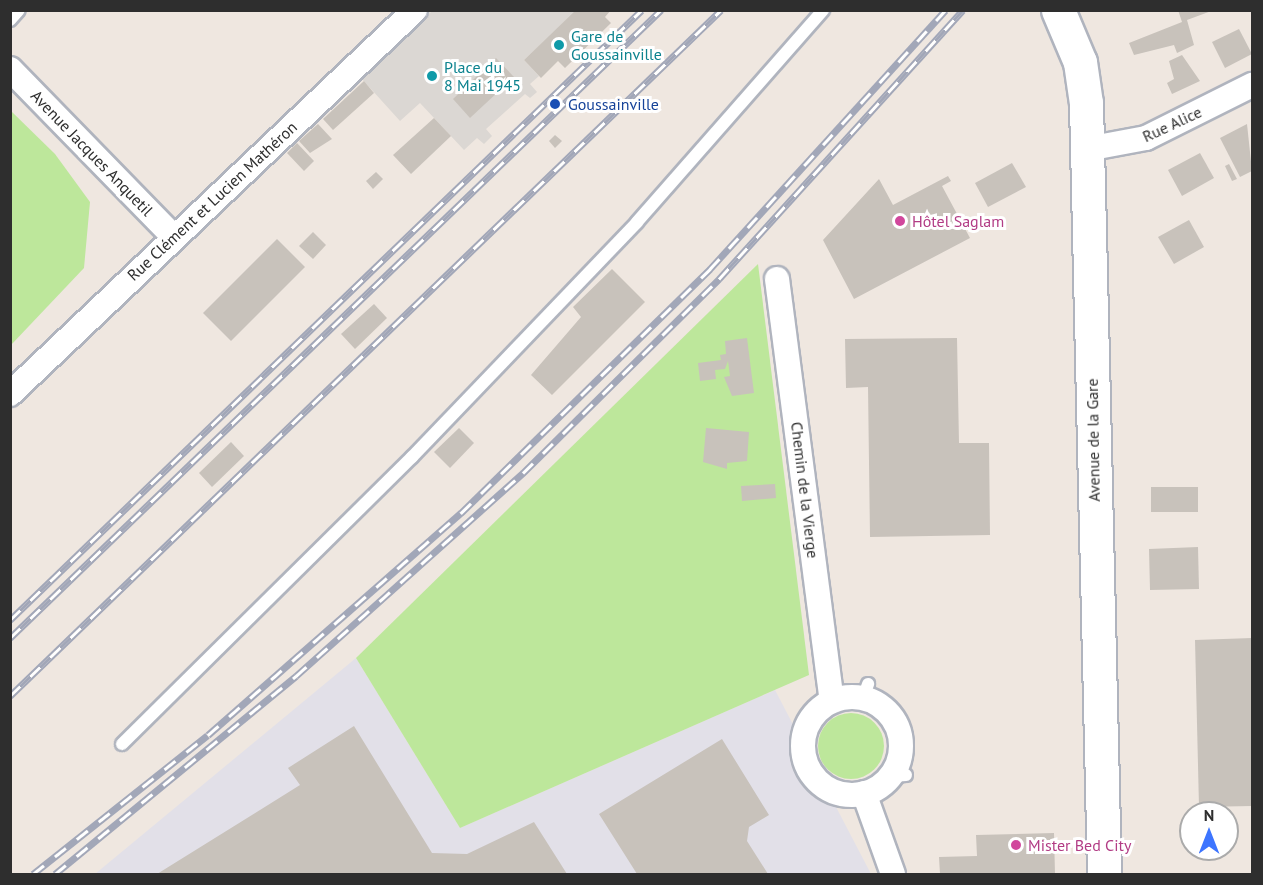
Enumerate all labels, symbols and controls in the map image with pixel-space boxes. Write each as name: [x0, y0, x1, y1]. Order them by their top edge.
place label: Gare de Goussainville: [571, 26, 662, 64]
marker: Gare de Goussainville: [552, 38, 566, 52]
place label: Place du 8 Mai 1945: [444, 57, 521, 95]
marker: Place du 8 Mai 1945: [425, 69, 439, 83]
street label: Avenue Jacques Anquetil: [27, 86, 157, 220]
place label: Goussainville: [568, 94, 659, 114]
marker: Goussainville: [546, 95, 564, 113]
street label: Rue Alice: [1139, 102, 1205, 146]
street label: Rue Clément et Lucien Mathéron: [123, 117, 301, 285]
place label: Hôtel Saglam: [912, 211, 1004, 231]
marker: Hôtel Saglam: [893, 214, 907, 228]
street label: Avenue de la Gare: [1082, 378, 1104, 502]
street label: Chemin de la Vierge: [787, 420, 823, 560]
north arrow: [1179, 801, 1239, 861]
text: N: [1204, 805, 1214, 825]
place label: Mister Bed City: [1028, 835, 1131, 855]
marker: Mister Bed City: [1009, 838, 1023, 852]

